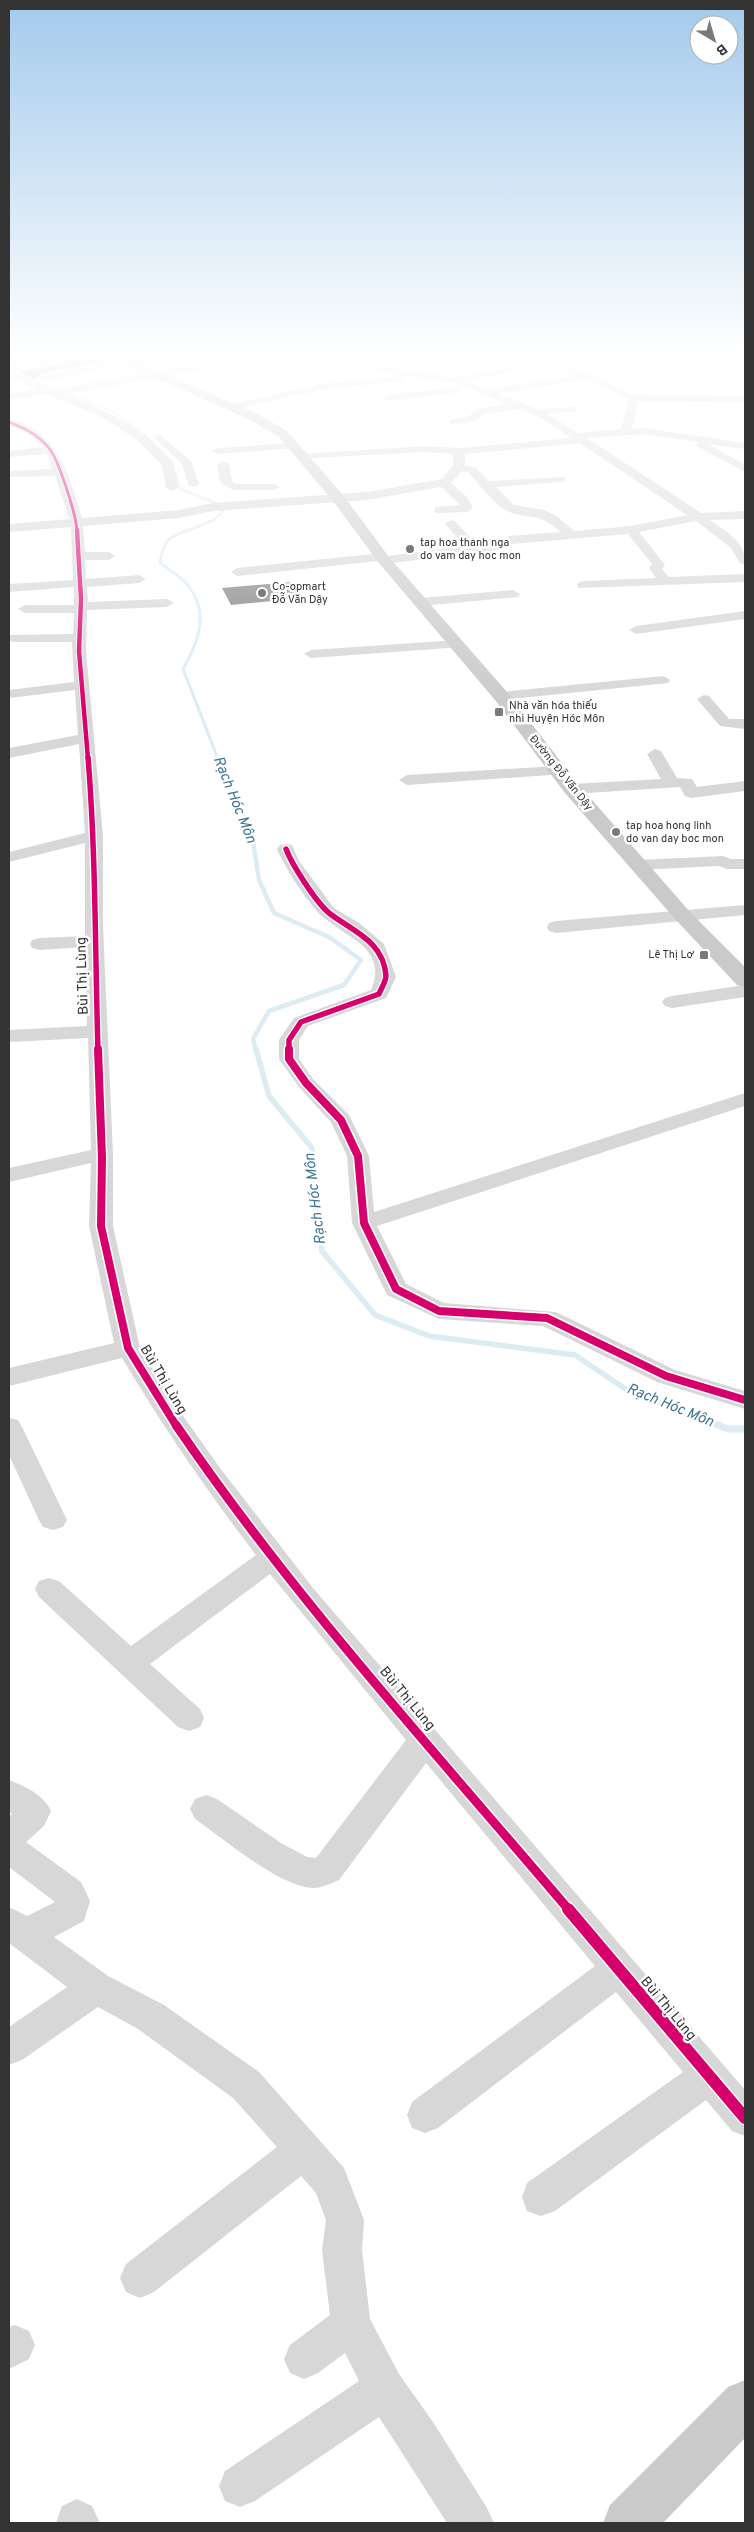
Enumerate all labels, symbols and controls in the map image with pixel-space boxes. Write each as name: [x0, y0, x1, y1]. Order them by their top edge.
north arrow: [689, 15, 739, 65]
text: B: [712, 39, 730, 59]
place label: tap hoa thanh nga do vam day hoc mon: [420, 536, 521, 563]
marker: tap hoa thanh nga do vam day hoc mon: [404, 543, 416, 555]
place label: Co-opmart Đỗ Văn Dậy: [272, 580, 328, 607]
marker: Co-opmart Đỗ Văn Dậy: [256, 587, 268, 599]
place label: Nhà văn hóa thiếu nhi Huyện Hóc Môn: [509, 699, 605, 726]
marker: Nhà văn hóa thiếu nhi Huyện Hóc Môn: [493, 706, 505, 718]
street label: Đường Đỗ Văn Dậy: [526, 732, 597, 814]
water label: Rạch Hóc Môn: [208, 754, 260, 846]
place label: tap hoa hong linh do van day boc mon: [626, 819, 724, 846]
marker: tap hoa hong linh do van day boc mon: [610, 826, 622, 838]
street label: Bùi Thị Lùng: [73, 937, 93, 1015]
place label: Lê Thị Lơ: [648, 948, 695, 962]
marker: Lê Thị Lơ: [698, 949, 710, 961]
water label: Rạch Hóc Môn: [301, 1152, 331, 1246]
street label: Bùi Thị Lùng: [136, 1342, 190, 1418]
water label: Rạch Hóc Môn: [624, 1380, 716, 1432]
street label: Bùi Thị Lùng: [375, 1664, 439, 1734]
street label: Bùi Thị Lùng: [636, 1974, 700, 2044]

